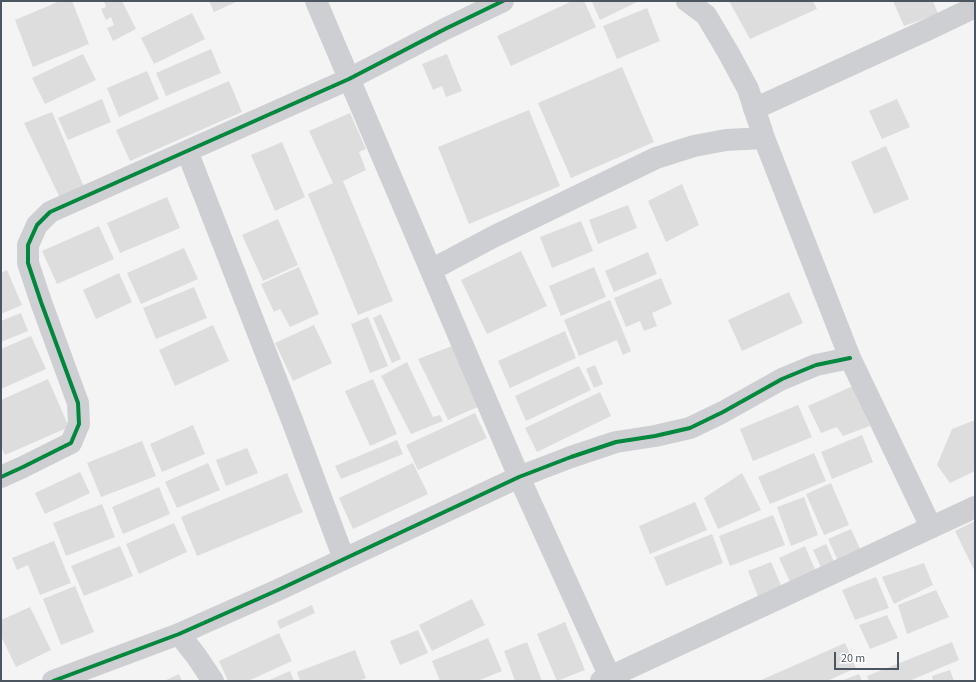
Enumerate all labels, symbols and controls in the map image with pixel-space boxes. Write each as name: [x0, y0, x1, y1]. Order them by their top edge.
scale bar: [836, 644, 901, 670]
text: 20 m: [841, 650, 865, 667]

